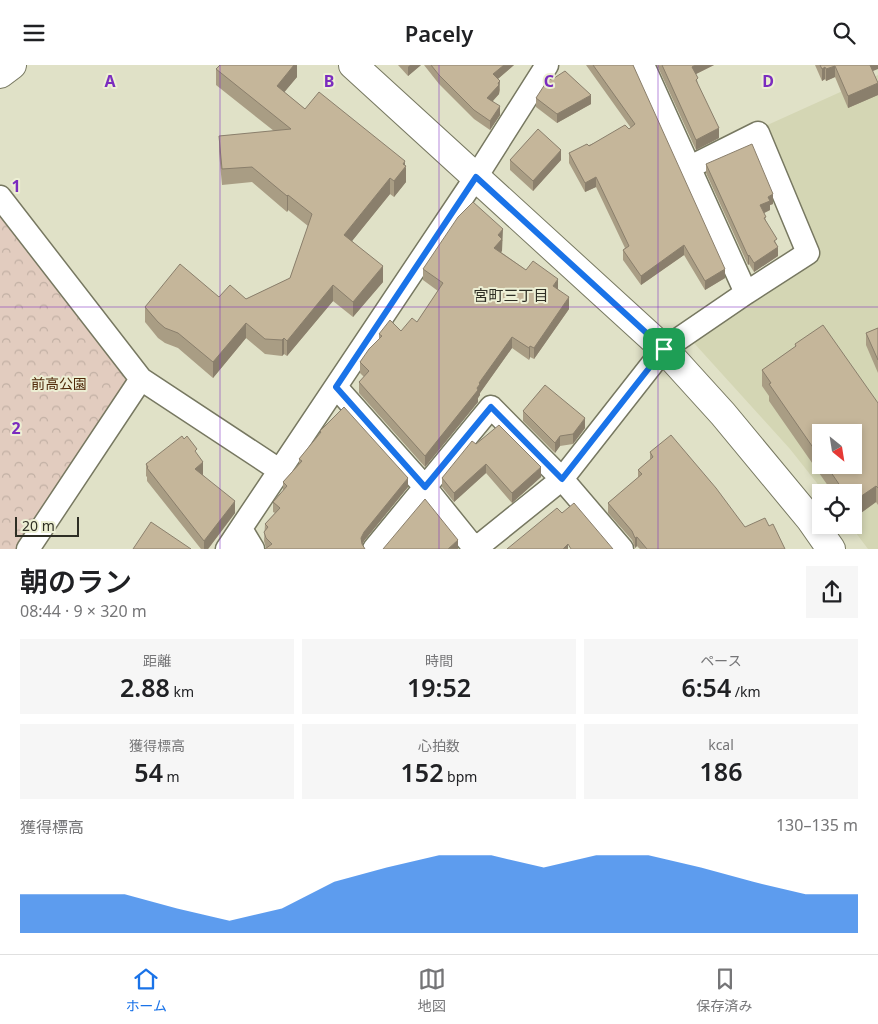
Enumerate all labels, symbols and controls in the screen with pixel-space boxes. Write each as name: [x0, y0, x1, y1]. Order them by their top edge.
text: Pacely: [405, 18, 473, 48]
icon: menu: [20, 19, 48, 47]
icon: search: [830, 19, 858, 47]
text: A: [104, 70, 116, 92]
text: B: [324, 70, 334, 92]
text: C: [544, 70, 554, 92]
text: D: [762, 70, 774, 92]
text: 1: [11, 175, 21, 197]
district label: 宮町三丁目: [473, 285, 549, 305]
pin: [643, 328, 685, 370]
icon: arrive: [650, 335, 678, 363]
park label: 前高公園: [31, 374, 87, 393]
text: 2: [11, 417, 21, 439]
north arrow: [812, 424, 862, 474]
map controls: [812, 424, 862, 534]
button: locate: [812, 484, 862, 534]
scale bar: [15, 514, 79, 537]
text: 20 m: [22, 516, 55, 535]
text: 朝のラン: [20, 562, 132, 600]
button: share: [806, 566, 858, 618]
text: 08:44 · 9 × 320 m: [20, 600, 147, 622]
text: 距離: [143, 651, 171, 670]
text: 時間: [425, 651, 453, 670]
text: ペース: [700, 651, 742, 670]
text: 2.88: [120, 670, 170, 704]
text: 19:52: [407, 670, 471, 704]
text: 6:54: [681, 670, 731, 704]
text: km: [170, 682, 194, 701]
text: /km: [731, 682, 761, 701]
text: kcal: [708, 735, 734, 754]
text: 獲得標高: [129, 736, 185, 755]
text: 心拍数: [418, 736, 460, 755]
text: 186: [700, 754, 742, 788]
text: 54: [134, 755, 163, 789]
text: 152: [401, 755, 443, 789]
text: m: [163, 767, 180, 786]
text: bpm: [443, 767, 477, 786]
text: 130–135 m: [776, 814, 858, 836]
text: 獲得標高: [20, 816, 84, 838]
tab: ホーム: [125, 965, 167, 1015]
tab: 地図: [418, 965, 446, 1015]
tab: 保存済み: [697, 965, 753, 1015]

